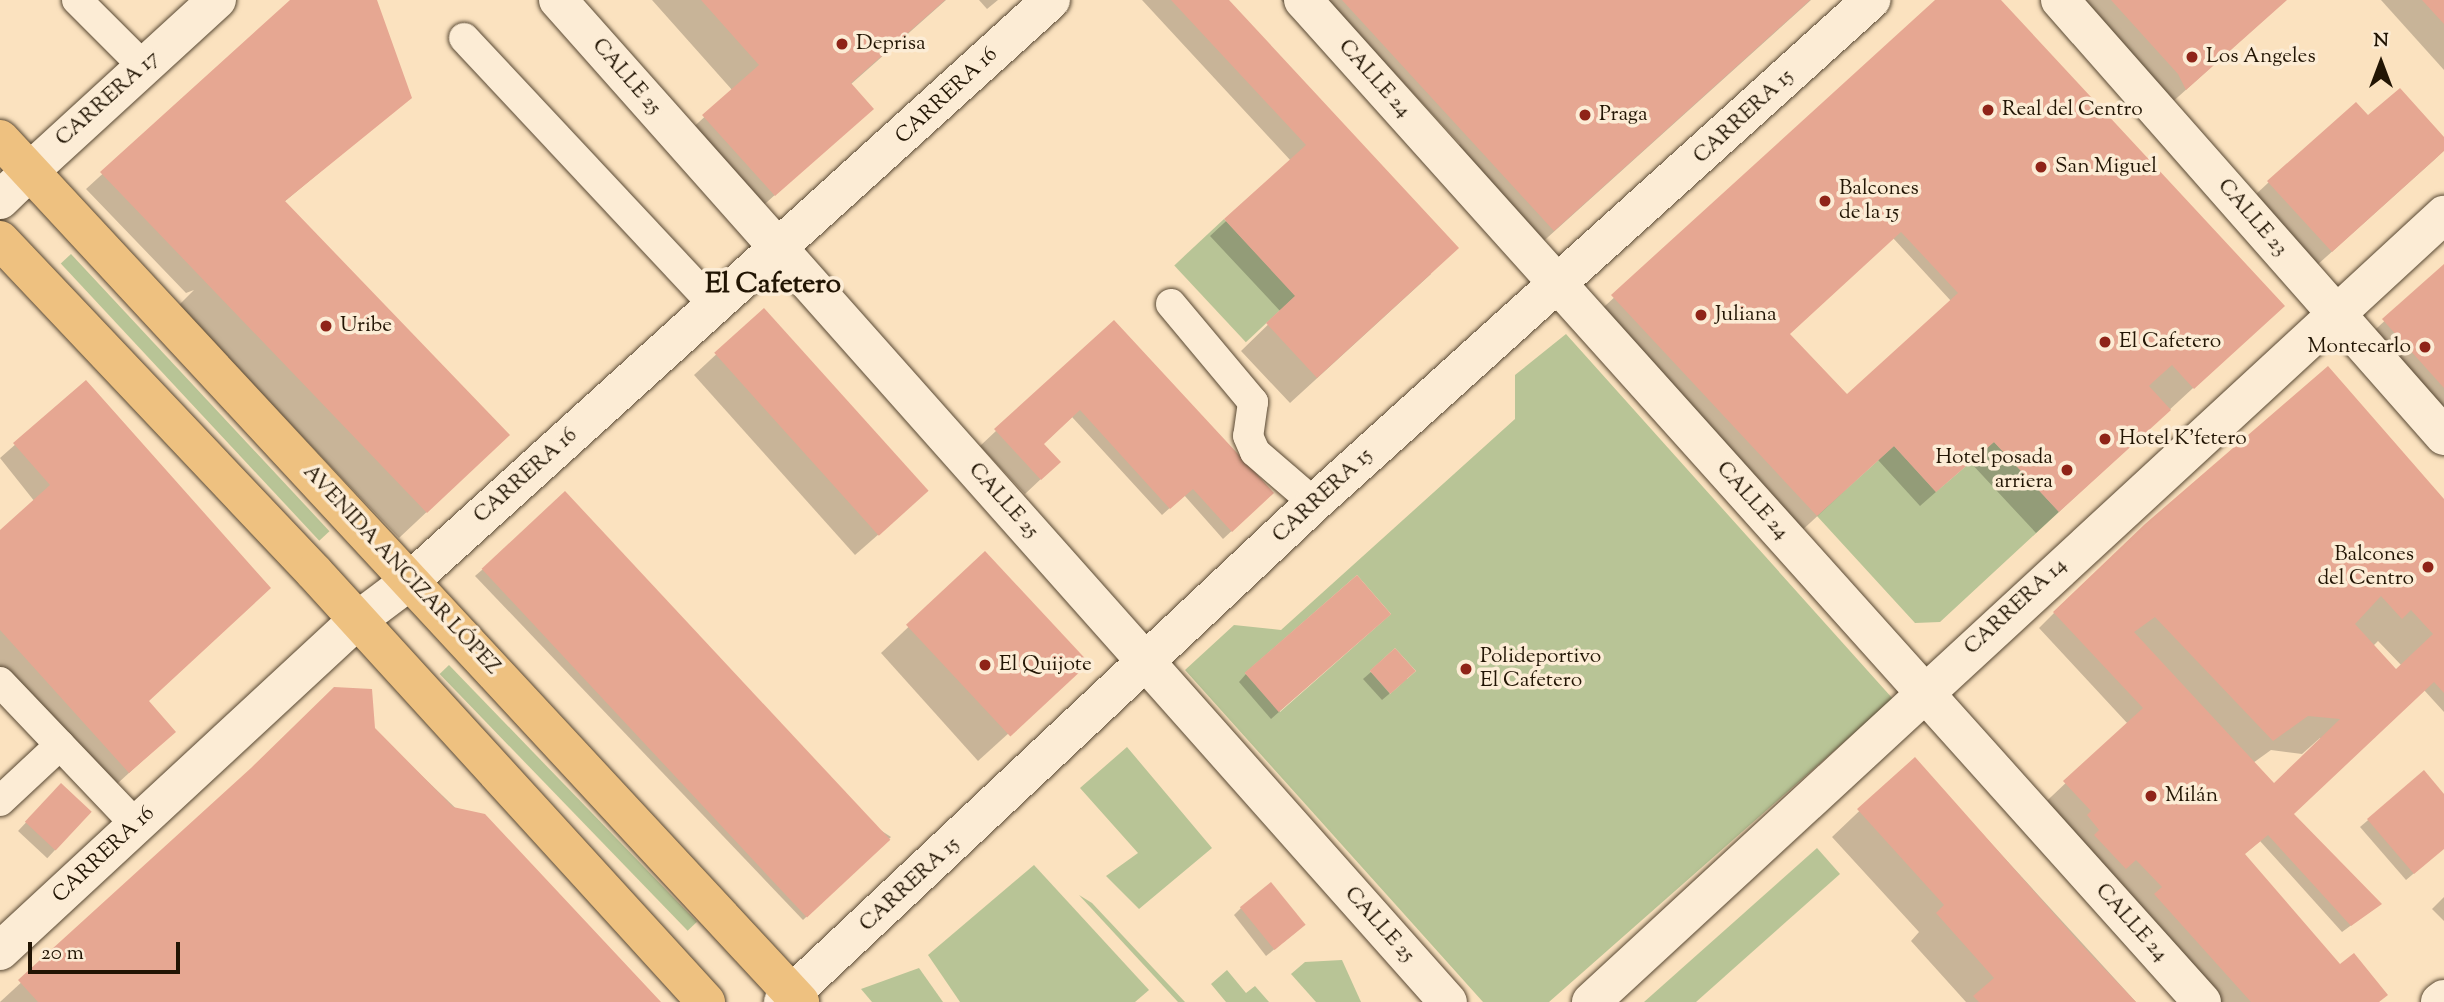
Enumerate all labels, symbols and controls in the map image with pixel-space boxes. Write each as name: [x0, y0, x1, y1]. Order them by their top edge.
north arrow: [2346, 28, 2416, 98]
text: N: [2373, 28, 2389, 55]
place label: Deprisa: [856, 31, 926, 57]
street label: CALLE 25: [586, 34, 666, 120]
street label: CALLE 24: [1333, 35, 1415, 123]
marker: Deprisa: [834, 36, 850, 52]
street label: CARRERA 16: [891, 42, 1003, 150]
place label: Los Angeles: [2206, 44, 2316, 70]
street label: CARRERA 17: [51, 46, 165, 152]
marker: Los Angeles: [2184, 49, 2200, 65]
street label: CARRERA 15: [1689, 65, 1799, 169]
place label: Real del Centro: [2002, 97, 2143, 123]
place label: Praga: [1599, 102, 1648, 128]
marker: Real del Centro: [1980, 102, 1996, 118]
marker: Praga: [1577, 107, 1593, 123]
place label: San Miguel: [2055, 154, 2157, 180]
marker: San Miguel: [2033, 159, 2049, 175]
street label: CALLE 23: [2212, 174, 2292, 262]
place label: Balcones de la 15: [1839, 176, 1919, 226]
marker: Balcones de la 15: [1817, 193, 1833, 209]
district label: El Cafetero: [705, 268, 841, 302]
place label: Juliana: [1715, 302, 1777, 328]
marker: Juliana: [1693, 307, 1709, 323]
place label: Uribe: [340, 313, 392, 339]
marker: Uribe: [318, 318, 334, 334]
place label: El Cafetero: [2119, 329, 2221, 355]
marker: El Cafetero: [2097, 334, 2113, 350]
place label: Montecarlo: [2308, 334, 2411, 360]
marker: Montecarlo: [2417, 339, 2433, 355]
street label: CARRERA 16: [469, 423, 583, 529]
place label: Hotel K'fetero: [2119, 426, 2247, 452]
marker: Hotel K'fetero: [2097, 431, 2113, 447]
street label: CARRERA 15: [1268, 444, 1378, 548]
place label: Hotel posada arriera: [1935, 445, 2053, 495]
street label: CALLE 24: [1711, 457, 1793, 545]
street label: CALLE 25: [963, 458, 1043, 544]
street label: AVENIDA ANCIZAR LÓPEZ: [297, 460, 505, 680]
marker: Hotel posada arriera: [2059, 462, 2075, 478]
place label: Balcones del Centro: [2317, 542, 2414, 592]
street label: CARRERA 14: [1960, 553, 2072, 661]
marker: Balcones del Centro: [2420, 559, 2436, 575]
place label: Polideportivo El Cafetero: [1480, 644, 1601, 694]
place label: El Quijote: [999, 652, 1092, 678]
marker: El Quijote: [977, 657, 993, 673]
marker: Polideportivo El Cafetero: [1458, 661, 1474, 677]
place label: Milán: [2165, 783, 2218, 809]
marker: Milán: [2143, 788, 2159, 804]
street label: CARRERA 16: [48, 801, 160, 909]
street label: CARRERA 15: [855, 833, 965, 937]
street label: CALLE 24: [2090, 879, 2172, 967]
street label: CALLE 25: [1339, 882, 1419, 968]
scale bar: [32, 928, 184, 972]
text: 20 m: [41, 939, 84, 969]

